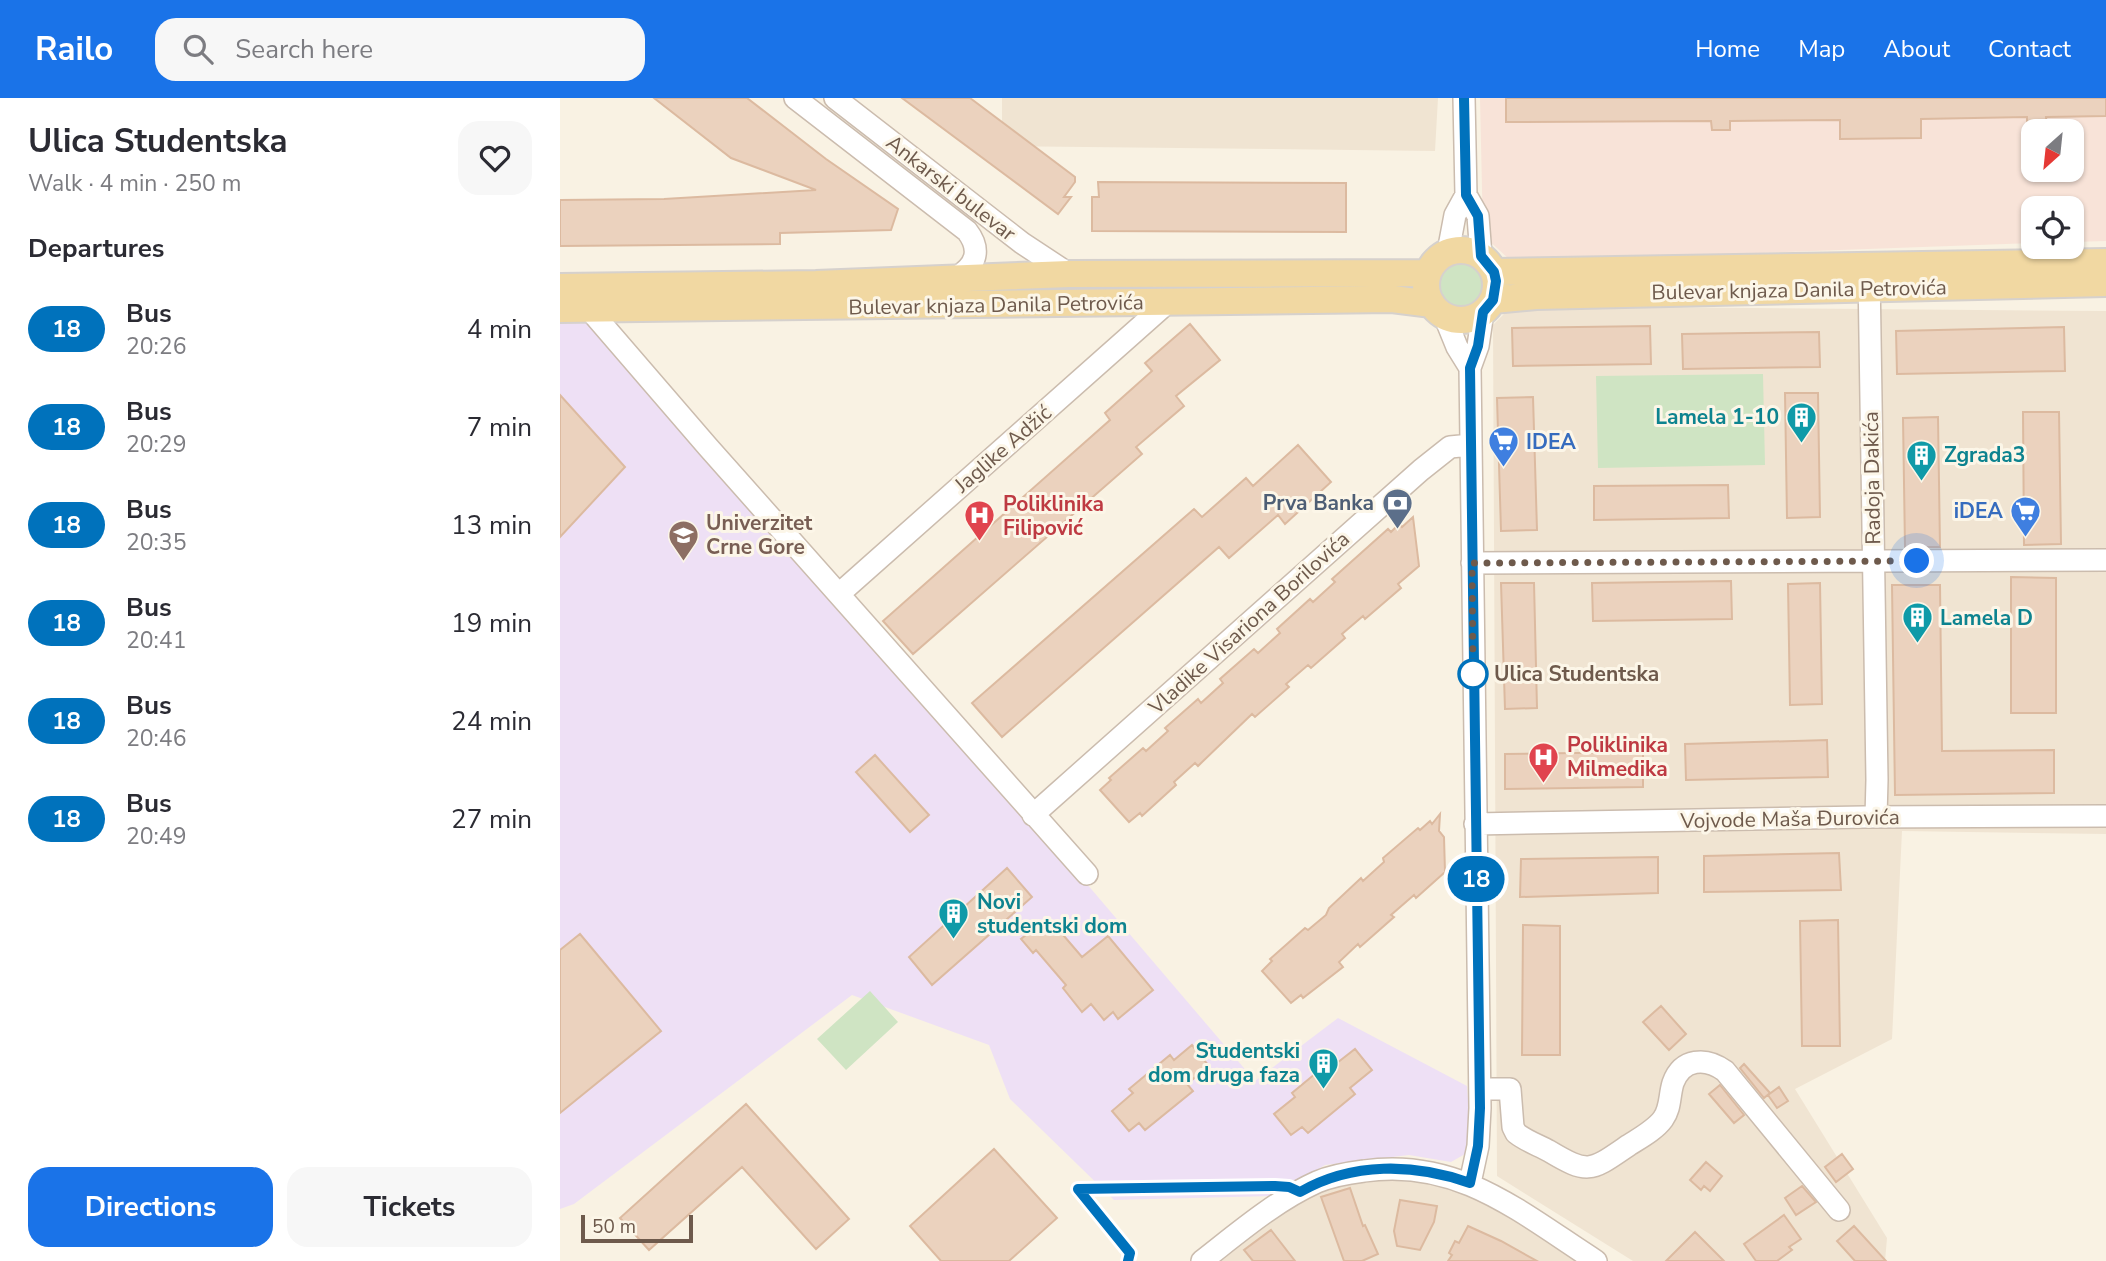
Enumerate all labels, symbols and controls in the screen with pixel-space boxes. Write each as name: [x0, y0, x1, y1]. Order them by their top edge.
search box: [155, 18, 645, 81]
text: Railo: [35, 27, 113, 72]
icon: search: [179, 30, 217, 68]
text: Search here: [235, 32, 373, 67]
text: Home: [1695, 33, 1760, 65]
text: Map: [1798, 33, 1845, 65]
text: About: [1883, 33, 1950, 65]
text: Contact: [1988, 33, 2071, 65]
text: Ulica Studentska: [28, 119, 288, 164]
north arrow: [2021, 119, 2084, 182]
map controls: [2021, 119, 2084, 259]
button: heart: [458, 121, 532, 195]
street label: Ankarski bulevar: [880, 128, 1022, 248]
text: Walk · 4 min · 250 m: [28, 168, 241, 199]
button: locate: [2021, 196, 2084, 259]
text: Departures: [28, 231, 164, 266]
street label: Bulevar knjaza Danila Petrovića: [1651, 273, 1947, 307]
street label: Bulevar knjaza Danila Petrovića: [848, 288, 1144, 322]
text: Bus: [126, 296, 172, 331]
text: 4 min: [467, 312, 532, 347]
text: 18: [52, 313, 81, 345]
text: 20:26: [126, 331, 186, 362]
text: Bus: [126, 394, 172, 429]
street label: Jaglike Adžić: [948, 399, 1058, 500]
building icon: Lamela 1-10: [1785, 400, 1819, 444]
place label: Lamela 1-10: [1655, 403, 1779, 431]
text: 7 min: [467, 410, 532, 445]
text: 18: [52, 411, 81, 443]
street label: Radoja Dakića: [1857, 411, 1887, 545]
supermarket icon: IDEA: [1486, 425, 1520, 469]
place label: IDEA: [1526, 428, 1576, 456]
text: 20:29: [126, 429, 186, 460]
building icon: Zgrada3: [1904, 438, 1938, 482]
place label: Zgrada3: [1944, 441, 2025, 469]
bank icon: Prva Banka: [1380, 486, 1414, 530]
place label: Prva Banka: [1263, 489, 1374, 517]
place label: Poliklinika Filipović: [1003, 490, 1104, 542]
text: Bus: [126, 492, 172, 527]
supermarket icon: iDEA: [2009, 494, 2043, 538]
place label: iDEA: [1954, 497, 2003, 525]
hospital icon: Poliklinika Filipović: [963, 499, 997, 543]
text: 13 min: [451, 508, 532, 543]
text: 18: [52, 509, 81, 541]
place label: Univerzitet Crne Gore: [706, 509, 813, 561]
school or university icon: Univerzitet Crne Gore: [666, 518, 700, 562]
street label: Vladike Visariona Borilovića: [1142, 525, 1355, 721]
text: 20:35: [126, 527, 186, 558]
your location: [1899, 543, 1934, 578]
text: Bus: [126, 590, 172, 625]
building icon: Lamela D: [1900, 601, 1934, 645]
place label: Lamela D: [1940, 604, 2033, 632]
text: 19 min: [451, 606, 532, 641]
text: 18: [52, 607, 81, 639]
text: 20:41: [126, 625, 186, 656]
marker: Ulica Studentska: [1458, 659, 1488, 689]
place label: Ulica Studentska: [1494, 660, 1659, 688]
text: Bus: [126, 688, 172, 723]
text: 24 min: [451, 704, 532, 739]
text: 18: [52, 705, 81, 737]
text: 20:46: [126, 723, 186, 754]
place label: Poliklinika Milmedika: [1567, 731, 1668, 783]
hospital icon: Poliklinika Milmedika: [1527, 740, 1561, 784]
text: Bus: [126, 786, 172, 821]
text: 27 min: [451, 802, 532, 837]
text: 18: [52, 803, 81, 835]
street label: Vojvode Maša Đurovića: [1679, 803, 1900, 835]
text: 20:49: [126, 821, 186, 852]
line badge: 18: [1444, 856, 1508, 902]
text: 18: [1462, 863, 1490, 895]
place label: Novi studentski dom: [977, 888, 1127, 940]
building icon: Novi studentski dom: [937, 897, 971, 941]
place label: Studentski dom druga faza: [1148, 1037, 1300, 1089]
building icon: Studentski dom druga faza: [1306, 1046, 1340, 1090]
button: Directions: [28, 1167, 273, 1247]
button: Tickets: [287, 1167, 532, 1247]
scale bar: [581, 1212, 693, 1244]
text: 50 m: [592, 1214, 636, 1240]

